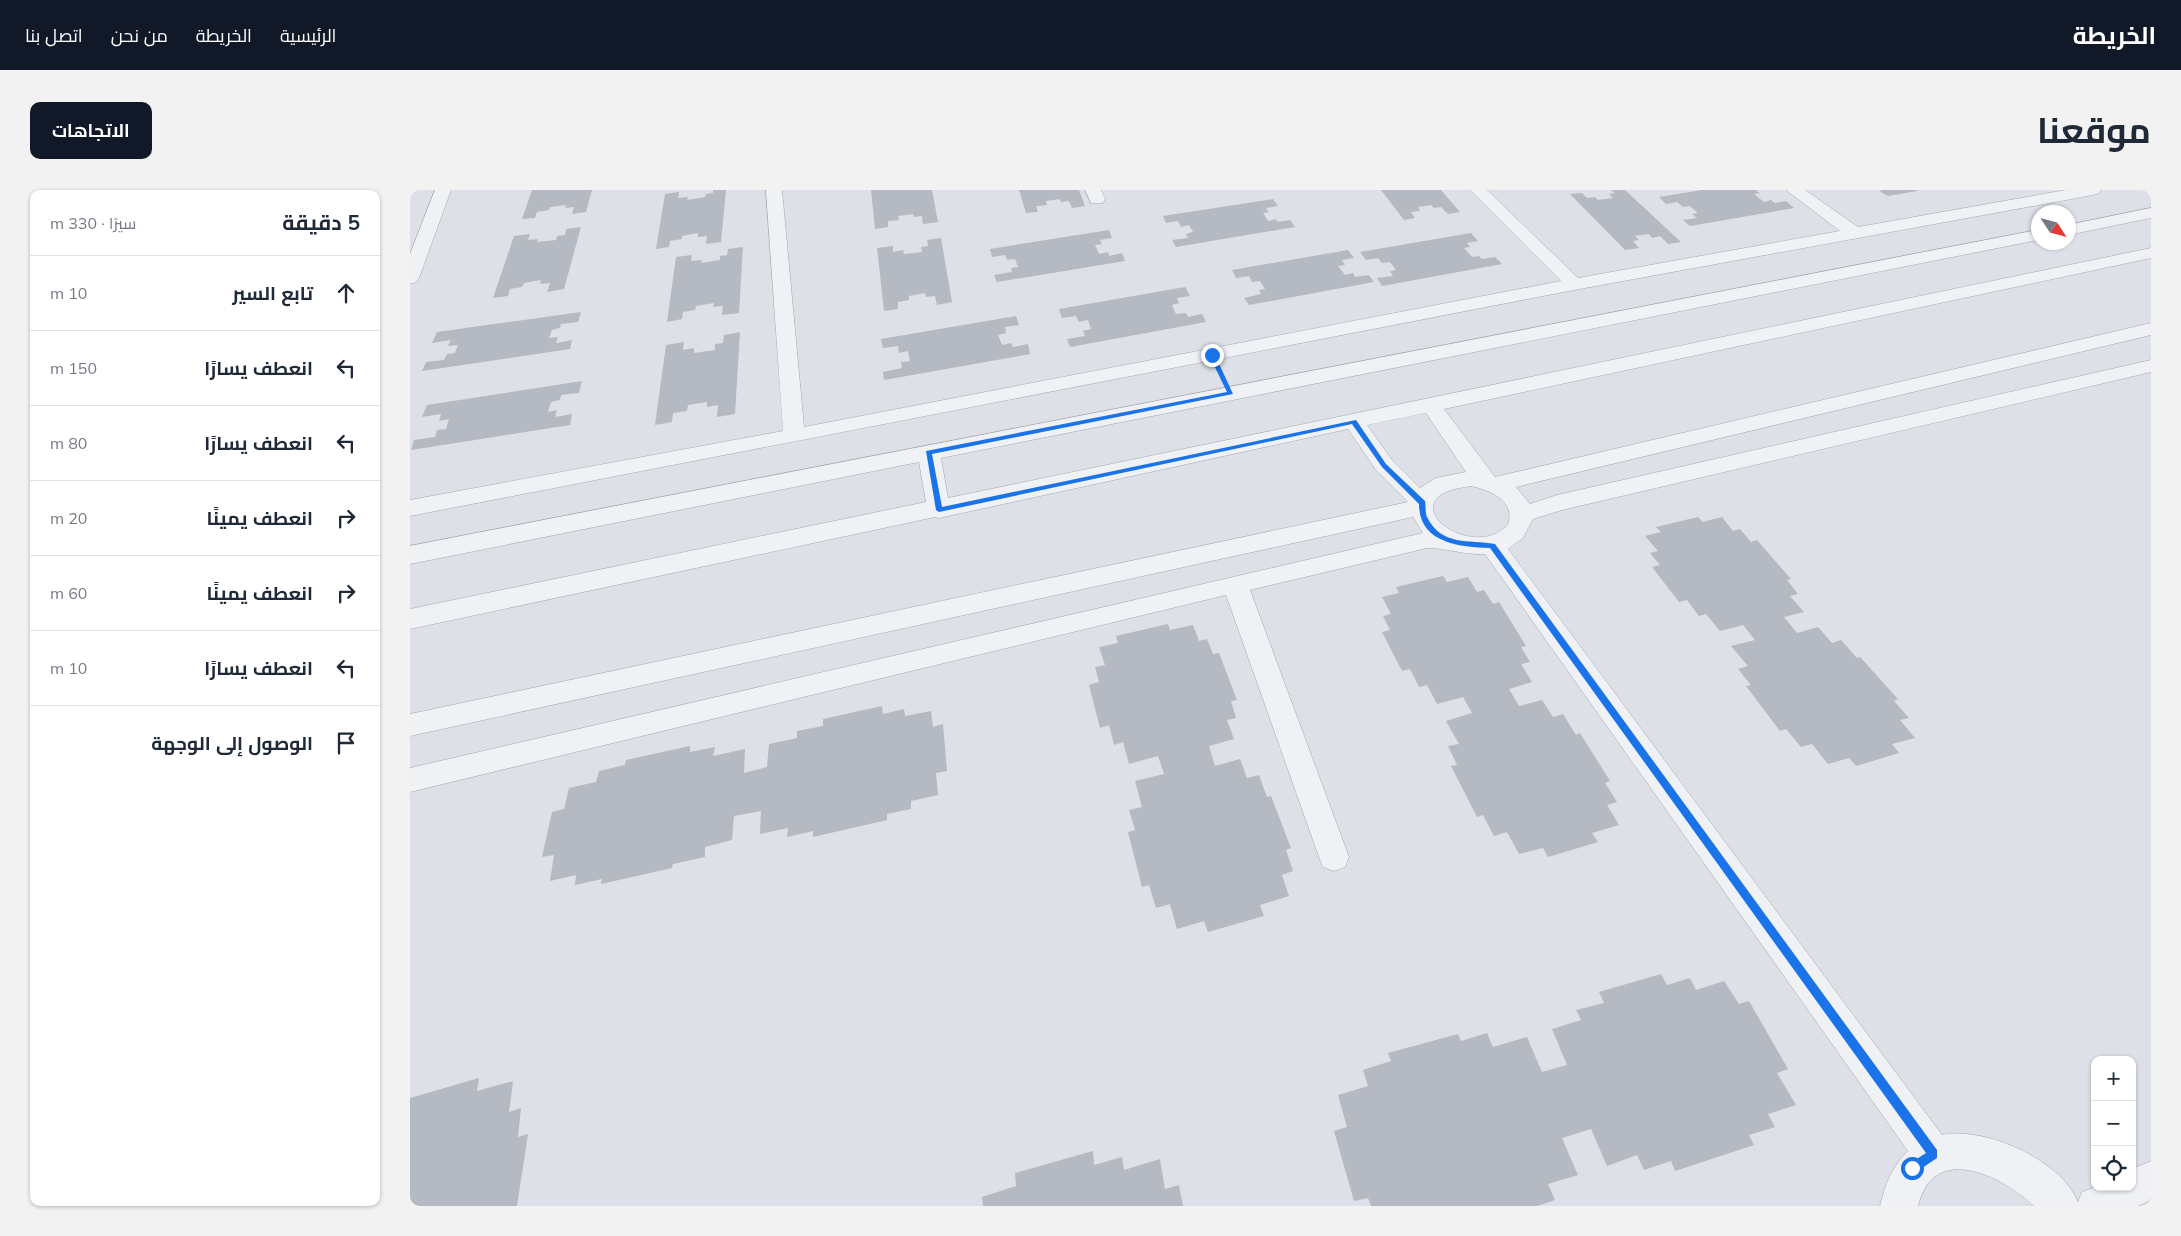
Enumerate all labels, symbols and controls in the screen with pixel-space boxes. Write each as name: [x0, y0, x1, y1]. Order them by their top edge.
text: الخريطة: [2073, 20, 2156, 50]
text: اتصل بنا: [25, 24, 83, 47]
text: من نحن: [111, 24, 168, 47]
text: الخريطة: [196, 24, 252, 47]
text: الرئيسية: [280, 24, 336, 47]
button: الاتجاهات: [30, 102, 152, 159]
text: موقعنا: [2037, 108, 2151, 152]
north arrow: [2031, 205, 2076, 250]
text: 5 دقيقة: [282, 209, 360, 235]
text: سيرًا · 330 m: [50, 213, 136, 233]
icon: ahead: [332, 279, 360, 307]
text: تابع السير: [232, 281, 313, 305]
text: 10 m: [50, 283, 87, 303]
route end: [1201, 344, 1224, 367]
icon: left: [332, 354, 360, 382]
text: انعطف يسارًا: [204, 356, 313, 380]
text: 150 m: [50, 358, 97, 378]
icon: left: [332, 429, 360, 457]
text: انعطف يسارًا: [204, 431, 313, 455]
text: 80 m: [50, 433, 87, 453]
icon: right: [332, 504, 360, 532]
text: انعطف يمينًا: [207, 506, 313, 530]
text: 20 m: [50, 508, 87, 528]
icon: right: [332, 579, 360, 607]
text: انعطف يمينًا: [207, 581, 313, 605]
text: 60 m: [50, 583, 87, 603]
icon: left: [332, 654, 360, 682]
text: انعطف يسارًا: [204, 656, 313, 680]
text: 10 m: [50, 658, 87, 678]
icon: arrive: [332, 729, 360, 757]
text: الوصول إلى الوجهة: [151, 731, 313, 755]
map controls: [2091, 1056, 2136, 1191]
button: +: [2091, 1056, 2136, 1101]
button: −: [2091, 1101, 2136, 1146]
button: locate: [2091, 1146, 2136, 1191]
route start: [1901, 1157, 1924, 1180]

